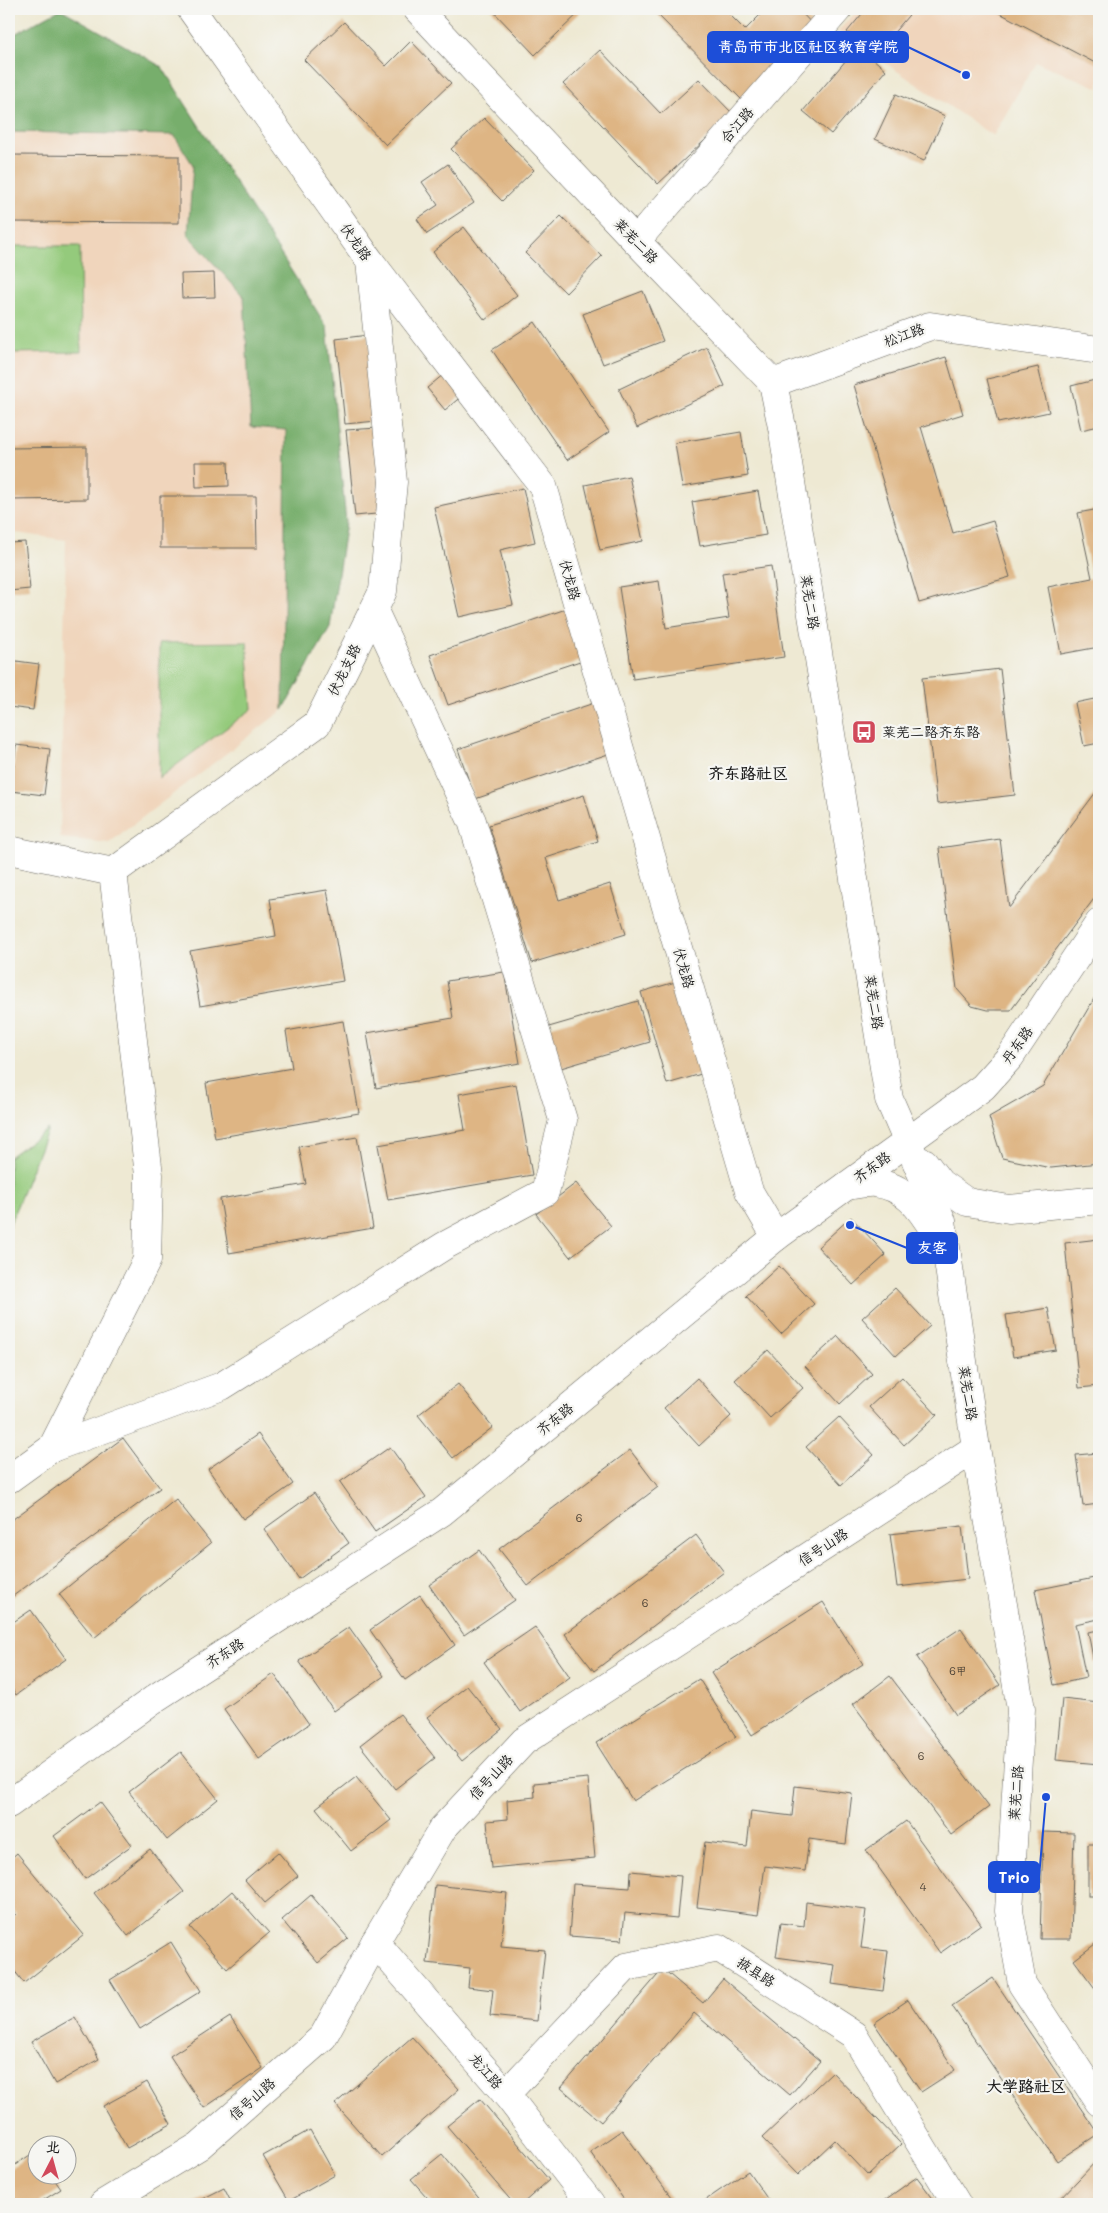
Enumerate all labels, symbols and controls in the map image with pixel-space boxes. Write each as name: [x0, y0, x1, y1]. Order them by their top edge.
callout: 青岛市市北区社区教育学院: [708, 32, 908, 62]
text: 青岛市市北区社区教育学院: [718, 36, 898, 56]
street label: 合江路: [716, 103, 758, 147]
street label: 莱芜二路: [610, 214, 663, 267]
street label: 伏龙路: [337, 219, 376, 264]
street label: 松江路: [881, 318, 927, 351]
street label: 伏龙路: [556, 557, 585, 603]
street label: 莱芜二路: [797, 573, 824, 631]
street label: 伏龙支路: [323, 640, 364, 699]
bus stop icon: 莱芜二路齐东路: [851, 719, 877, 745]
place label: 莱芜二路齐东路: [882, 722, 980, 741]
district label: 齐东路社区: [708, 762, 788, 783]
street label: 伏龙路: [670, 945, 699, 991]
street label: 莱芜二路: [861, 973, 888, 1031]
street label: 丹东路: [997, 1022, 1037, 1067]
street label: 齐东路: [849, 1147, 894, 1187]
callout: 友客: [907, 1233, 957, 1263]
text: 友客: [917, 1237, 947, 1257]
street label: 莱芜二路: [955, 1364, 982, 1422]
street label: 齐东路: [532, 1398, 577, 1439]
house number: 6: [576, 1510, 582, 1525]
street label: 信号山路: [794, 1523, 851, 1570]
house number: 6: [642, 1595, 648, 1610]
street label: 齐东路: [202, 1633, 248, 1672]
house number: 6甲: [949, 1663, 967, 1678]
house number: 6: [918, 1748, 924, 1763]
street label: 信号山路: [465, 1750, 517, 1804]
street label: 莱芜二路: [1004, 1764, 1027, 1822]
callout: Trio: [989, 1862, 1039, 1892]
text: Trio: [999, 1867, 1029, 1887]
house number: 4: [920, 1879, 927, 1894]
street label: 掖县路: [733, 1952, 779, 1991]
street label: 龙江路: [465, 2049, 507, 2093]
street label: 信号山路: [224, 2073, 279, 2124]
district label: 大学路社区: [986, 2075, 1066, 2096]
north arrow: [28, 2136, 78, 2186]
text: 北: [45, 2136, 61, 2157]

